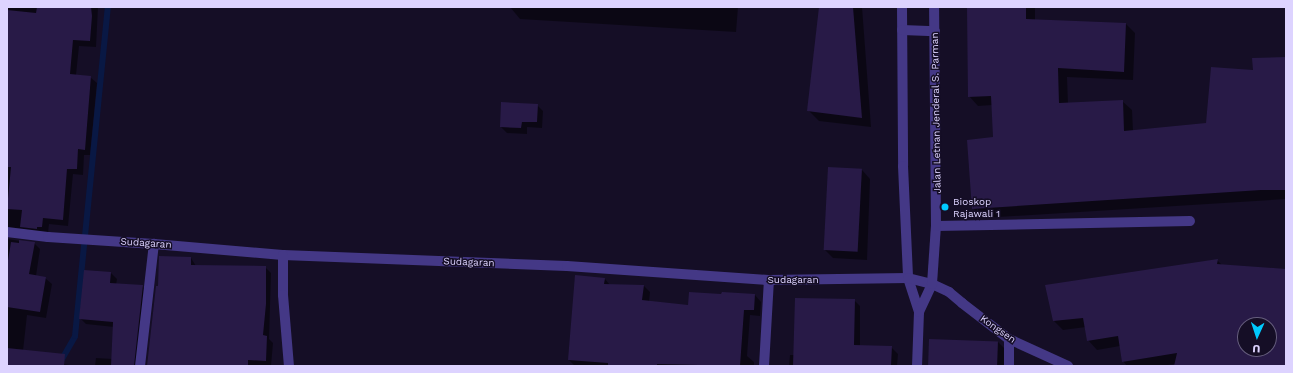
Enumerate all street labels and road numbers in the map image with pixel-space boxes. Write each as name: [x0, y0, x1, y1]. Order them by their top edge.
street label: Jalan Letnan Jenderal S. Parman: [929, 32, 943, 194]
street label: Sudagaran: [120, 235, 172, 251]
street label: Sudagaran: [443, 255, 495, 269]
street label: Sudagaran: [767, 274, 819, 286]
street label: Kongsen: [978, 312, 1018, 346]

